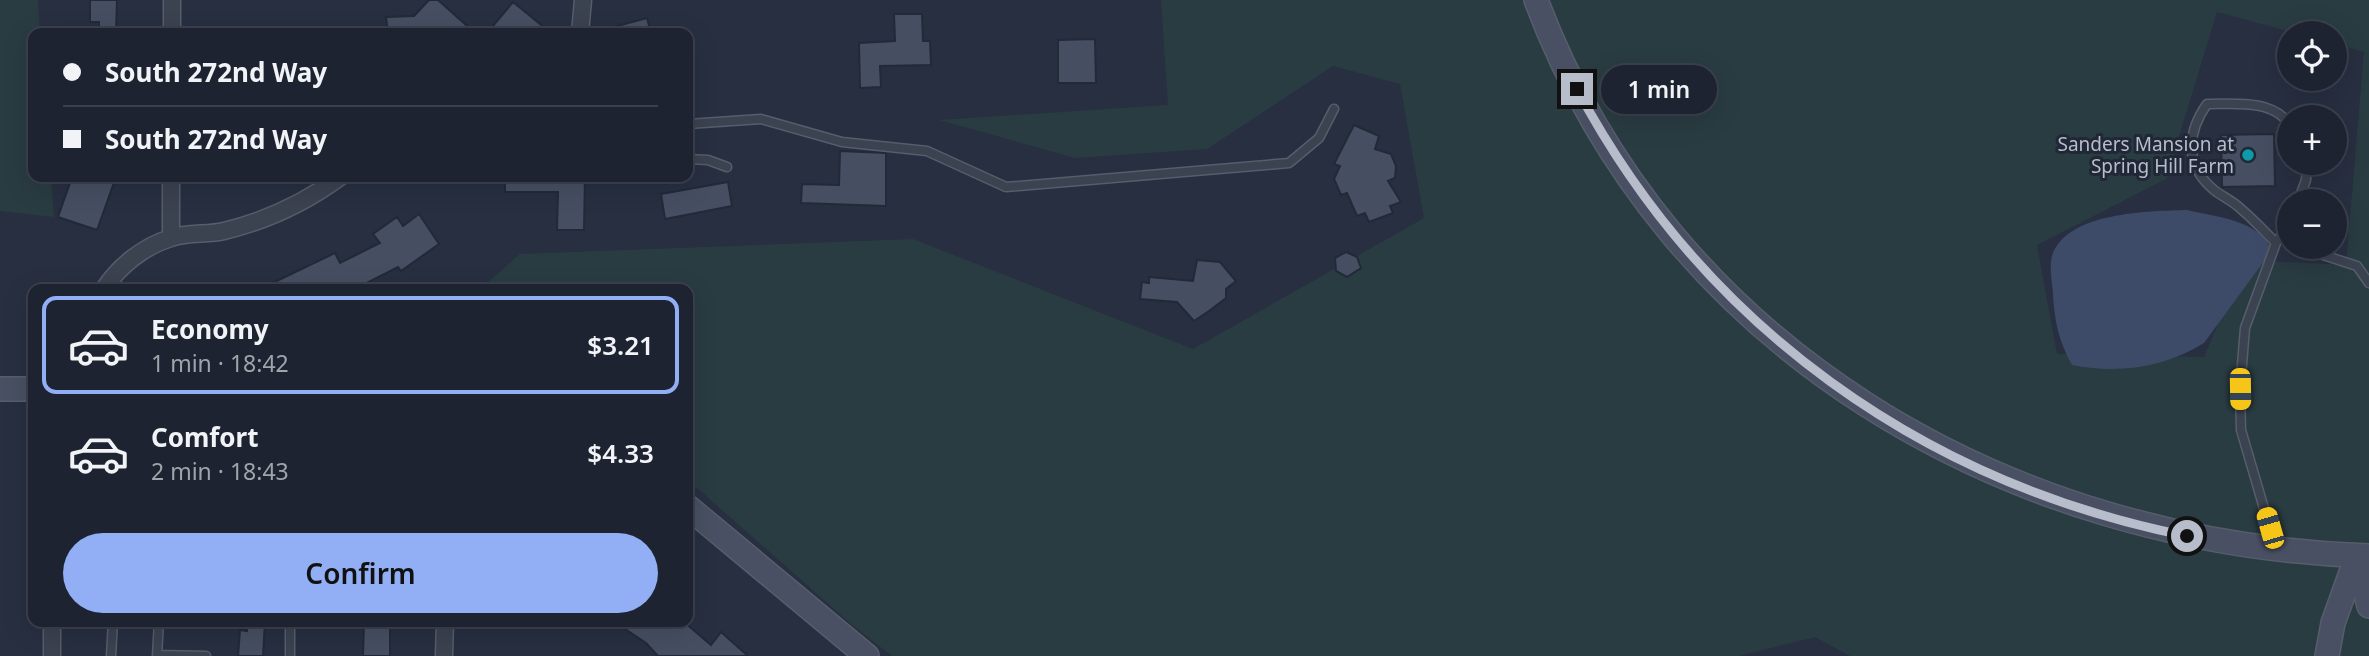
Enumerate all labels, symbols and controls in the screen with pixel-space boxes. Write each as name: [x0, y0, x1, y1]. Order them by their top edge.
map controls: [2277, 21, 2347, 259]
button: locate: [2277, 21, 2347, 91]
text: South 272nd Way: [105, 54, 327, 90]
callout: 1 min: [1602, 64, 1717, 114]
route end: [1561, 73, 1593, 105]
text: 1 min: [1628, 73, 1690, 105]
button: +: [2277, 105, 2347, 175]
text: South 272nd Way: [105, 121, 327, 157]
place label: Sanders Mansion at Spring Hill Farm: [2058, 131, 2234, 179]
marker: Sanders Mansion at Spring Hill Farm: [2240, 147, 2256, 163]
button: −: [2277, 189, 2347, 259]
text: Economy: [151, 311, 269, 347]
icon: car: [67, 314, 130, 377]
text: $3.21: [587, 327, 654, 363]
text: 1 min · 18:42: [151, 347, 289, 379]
car: [2230, 368, 2251, 410]
text: Comfort: [151, 419, 259, 455]
icon: car: [67, 422, 130, 485]
text: $4.33: [587, 435, 654, 471]
text: 2 min · 18:43: [151, 455, 289, 487]
car: [2255, 505, 2286, 551]
route start: [2171, 520, 2203, 552]
button: Confirm: [63, 533, 658, 613]

